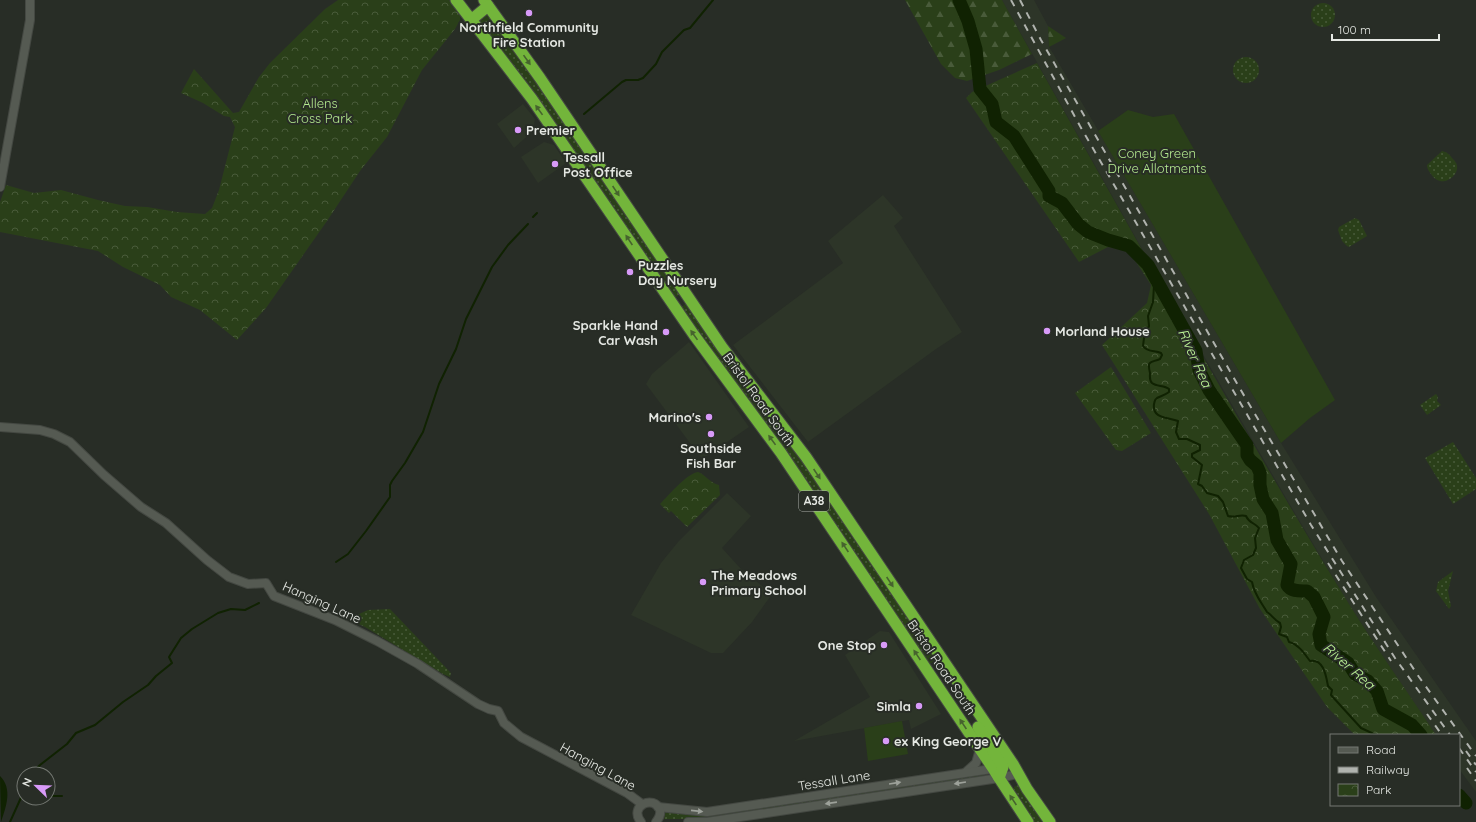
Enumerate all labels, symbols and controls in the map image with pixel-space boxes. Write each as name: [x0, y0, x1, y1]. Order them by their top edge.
marker: Northfield Community Fire Station: [524, 8, 534, 18]
scale bar: [1332, 16, 1439, 42]
place label: Northfield Community Fire Station: [459, 19, 599, 50]
text: 100 m: [1338, 22, 1371, 37]
one-way arrow: [523, 55, 531, 66]
park label: Allens Cross Park: [288, 95, 352, 126]
one-way arrow: [535, 104, 543, 115]
place label: Premier: [526, 122, 576, 138]
marker: Premier: [513, 125, 523, 135]
park label: Coney Green Drive Allotments: [1108, 145, 1206, 176]
place label: Tessall Post Office: [563, 149, 633, 180]
marker: Tessall Post Office: [550, 159, 560, 169]
one-way arrow: [612, 186, 620, 196]
one-way arrow: [625, 234, 633, 245]
place label: Puzzles Day Nursery: [638, 257, 717, 288]
marker: Puzzles Day Nursery: [625, 267, 635, 277]
place label: Sparkle Hand Car Wash: [573, 317, 658, 348]
place label: Morland House: [1055, 323, 1150, 339]
marker: Morland House: [1042, 326, 1052, 336]
water label: River Rea: [1174, 326, 1217, 392]
marker: Sparkle Hand Car Wash: [661, 327, 671, 337]
one-way arrow: [690, 330, 698, 340]
street label: Bristol Road South: [720, 349, 798, 449]
place label: Marino's: [649, 409, 701, 425]
marker: Marino's: [704, 412, 714, 422]
marker: Southside Fish Bar: [706, 429, 716, 439]
one-way arrow: [767, 434, 776, 445]
place label: Southside Fish Bar: [680, 440, 742, 471]
one-way arrow: [813, 469, 821, 479]
road number: A38: [799, 491, 829, 511]
one-way arrow: [841, 542, 849, 552]
place label: The Meadows Primary School: [711, 567, 807, 598]
one-way arrow: [886, 576, 894, 587]
marker: The Meadows Primary School: [698, 577, 708, 587]
street label: Hanging Lane: [280, 578, 364, 626]
street label: Bristol Road South: [904, 616, 980, 718]
place label: One Stop: [818, 637, 876, 653]
water label: River Rea: [1319, 639, 1380, 694]
marker: One Stop: [879, 640, 889, 650]
one-way arrow: [913, 650, 921, 660]
place label: Simla: [877, 698, 911, 714]
marker: Simla: [914, 701, 924, 711]
one-way arrow: [959, 719, 967, 729]
place label: ex King George V: [894, 733, 1002, 749]
legend: [1330, 734, 1460, 806]
marker: ex King George V: [881, 736, 891, 746]
street label: Hanging Lane: [557, 739, 639, 793]
text: Road: [1366, 742, 1396, 757]
text: Railway: [1366, 762, 1410, 777]
north arrow: [16, 766, 56, 806]
street label: Tessall Lane: [797, 766, 871, 794]
text: N: [19, 776, 35, 789]
one-way arrow: [889, 780, 901, 786]
one-way arrow: [954, 780, 966, 786]
text: Park: [1366, 782, 1391, 797]
one-way arrow: [1009, 795, 1017, 805]
one-way arrow: [825, 800, 838, 806]
one-way arrow: [691, 808, 703, 814]

